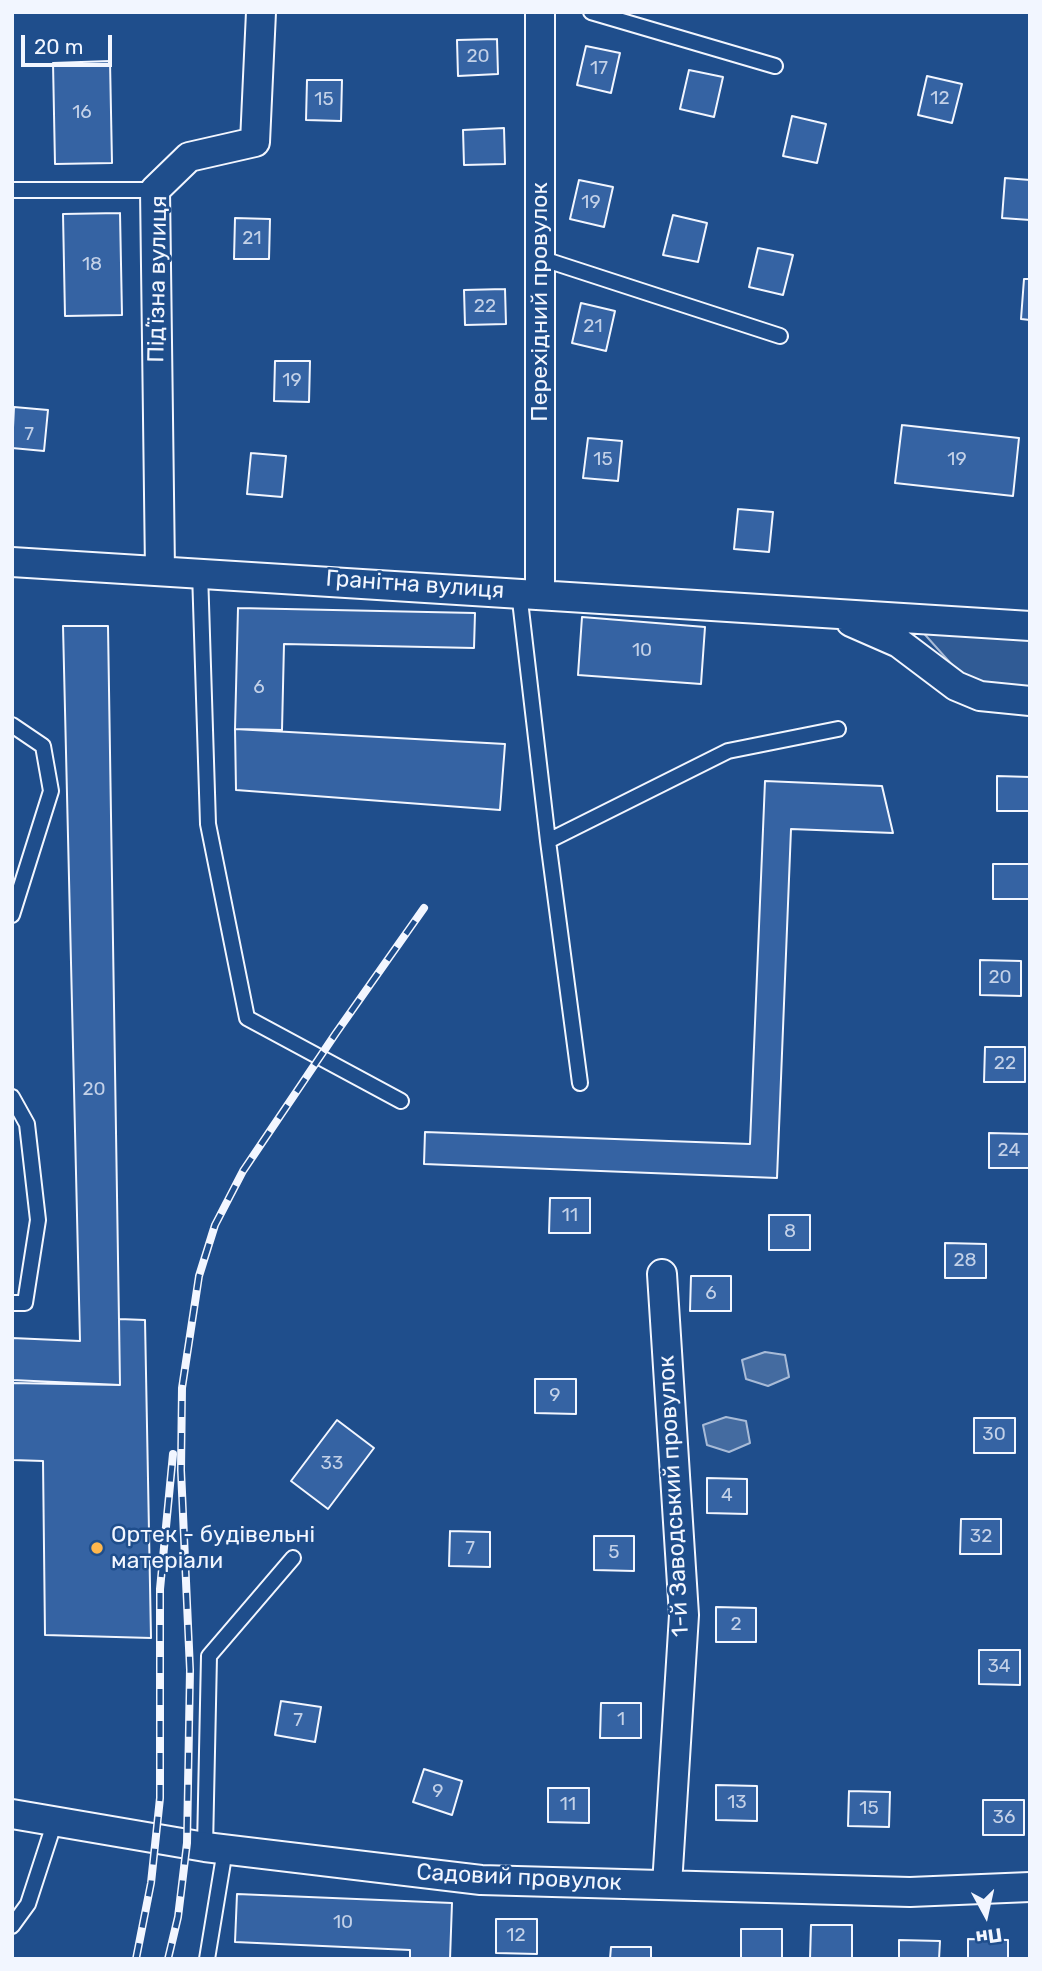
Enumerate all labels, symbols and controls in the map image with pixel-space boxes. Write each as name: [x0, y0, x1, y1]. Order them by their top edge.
scale bar: [24, 21, 116, 65]
text: 20 m: [34, 34, 83, 59]
house number: 20: [466, 46, 490, 68]
house number: 17: [590, 58, 608, 80]
house number: 12: [930, 88, 950, 110]
house number: 15: [314, 89, 334, 111]
house number: 16: [72, 102, 92, 124]
street label: Перехідний провулок: [526, 182, 554, 422]
house number: 19: [581, 192, 601, 214]
street label: Підʼїзна вулиця: [143, 195, 173, 363]
house number: 21: [242, 228, 262, 250]
house number: 18: [82, 254, 102, 276]
house number: 22: [474, 296, 496, 318]
house number: 21: [583, 316, 603, 338]
house number: 19: [282, 370, 302, 392]
house number: 7: [24, 424, 34, 446]
house number: 15: [593, 449, 613, 471]
house number: 19: [947, 449, 967, 471]
street label: Гранітна вулиця: [325, 565, 505, 605]
house number: 10: [632, 640, 652, 662]
house number: 6: [253, 677, 265, 699]
house number: 20: [988, 967, 1012, 989]
house number: 22: [994, 1053, 1016, 1075]
house number: 20: [82, 1079, 106, 1101]
house number: 24: [998, 1140, 1020, 1162]
house number: 11: [562, 1205, 578, 1227]
house number: 8: [784, 1221, 796, 1243]
house number: 28: [953, 1250, 977, 1272]
house number: 6: [705, 1283, 717, 1305]
street label: 1-й Заводський провулок: [653, 1355, 695, 1637]
house number: 9: [549, 1385, 561, 1407]
house number: 30: [982, 1424, 1006, 1446]
house number: 33: [321, 1453, 343, 1475]
house number: 4: [721, 1485, 733, 1507]
place label: Ортек - будівельні матеріали: [111, 1521, 315, 1575]
house number: 32: [970, 1526, 992, 1548]
house number: 7: [465, 1538, 475, 1560]
marker: Ортек - будівельні матеріали: [89, 1540, 105, 1556]
house number: 5: [608, 1542, 620, 1564]
house number: 2: [730, 1614, 742, 1636]
house number: 34: [987, 1656, 1011, 1678]
house number: 1: [617, 1709, 625, 1731]
house number: 7: [293, 1710, 303, 1732]
house number: 9: [432, 1781, 444, 1803]
house number: 13: [727, 1792, 747, 1814]
house number: 11: [560, 1794, 576, 1816]
house number: 15: [859, 1798, 879, 1820]
house number: 36: [993, 1807, 1015, 1829]
street label: Садовий провулок: [416, 1859, 622, 1897]
north arrow: [951, 1880, 1021, 1950]
house number: 10: [333, 1912, 353, 1934]
text: Пн: [974, 1923, 1004, 1950]
house number: 12: [506, 1925, 526, 1947]

